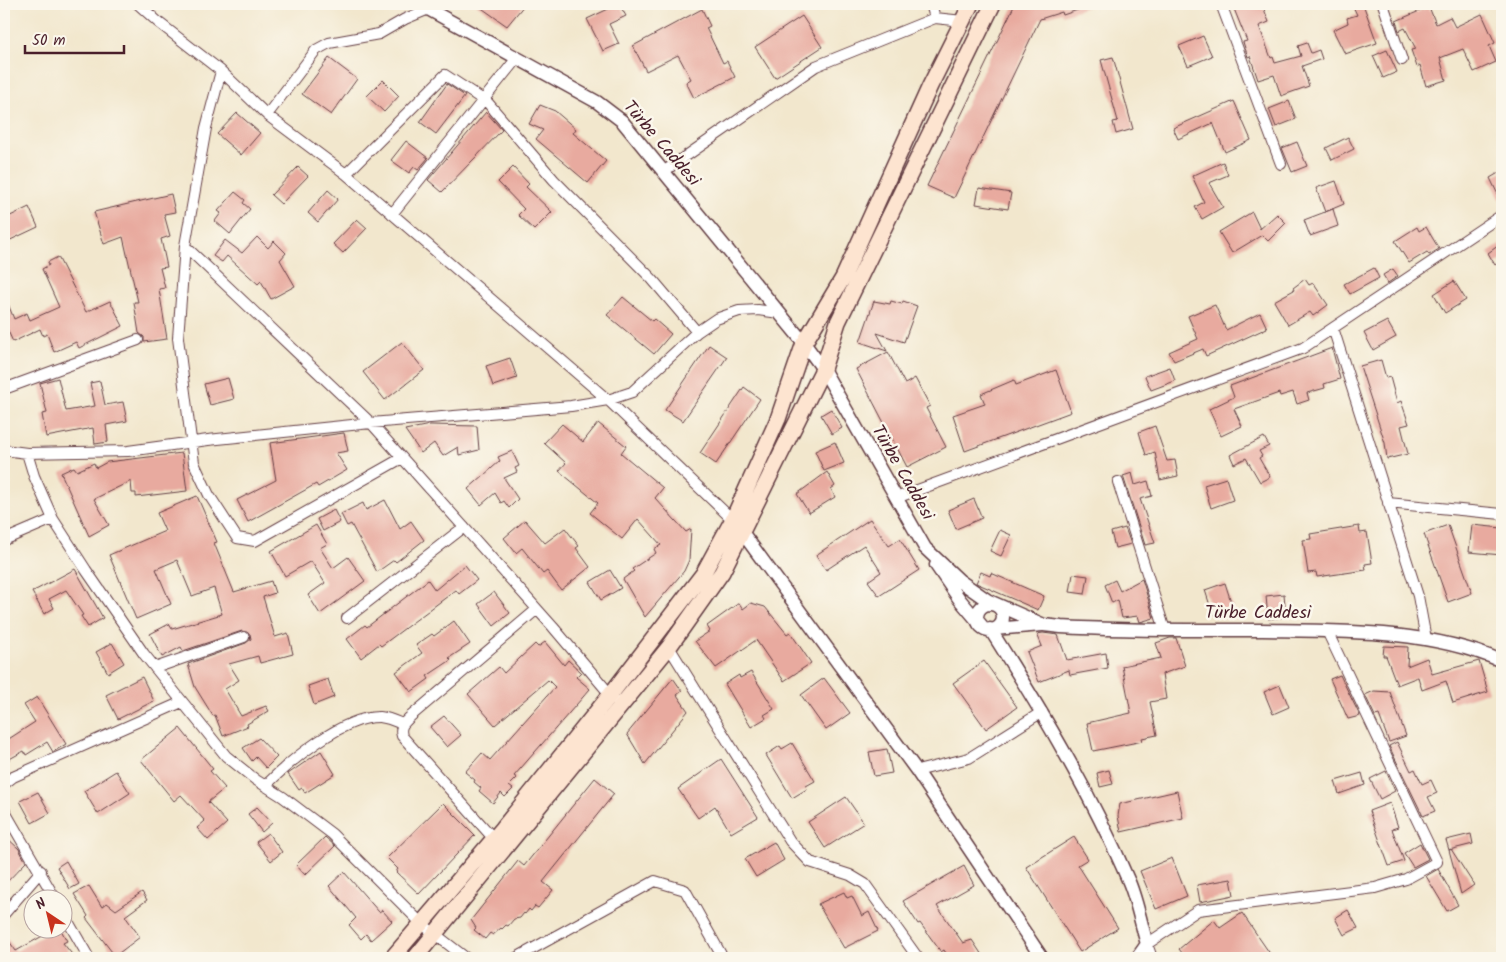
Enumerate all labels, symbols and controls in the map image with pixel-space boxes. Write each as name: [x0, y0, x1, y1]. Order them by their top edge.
scale bar: [25, 22, 124, 54]
text: 50 m: [32, 29, 66, 53]
street label: Türbe Caddesi: [615, 94, 707, 194]
street label: Türbe Caddesi: [863, 420, 941, 527]
street label: Türbe Caddesi: [1205, 599, 1312, 628]
north arrow: [22, 890, 72, 940]
text: N: [31, 893, 51, 916]

